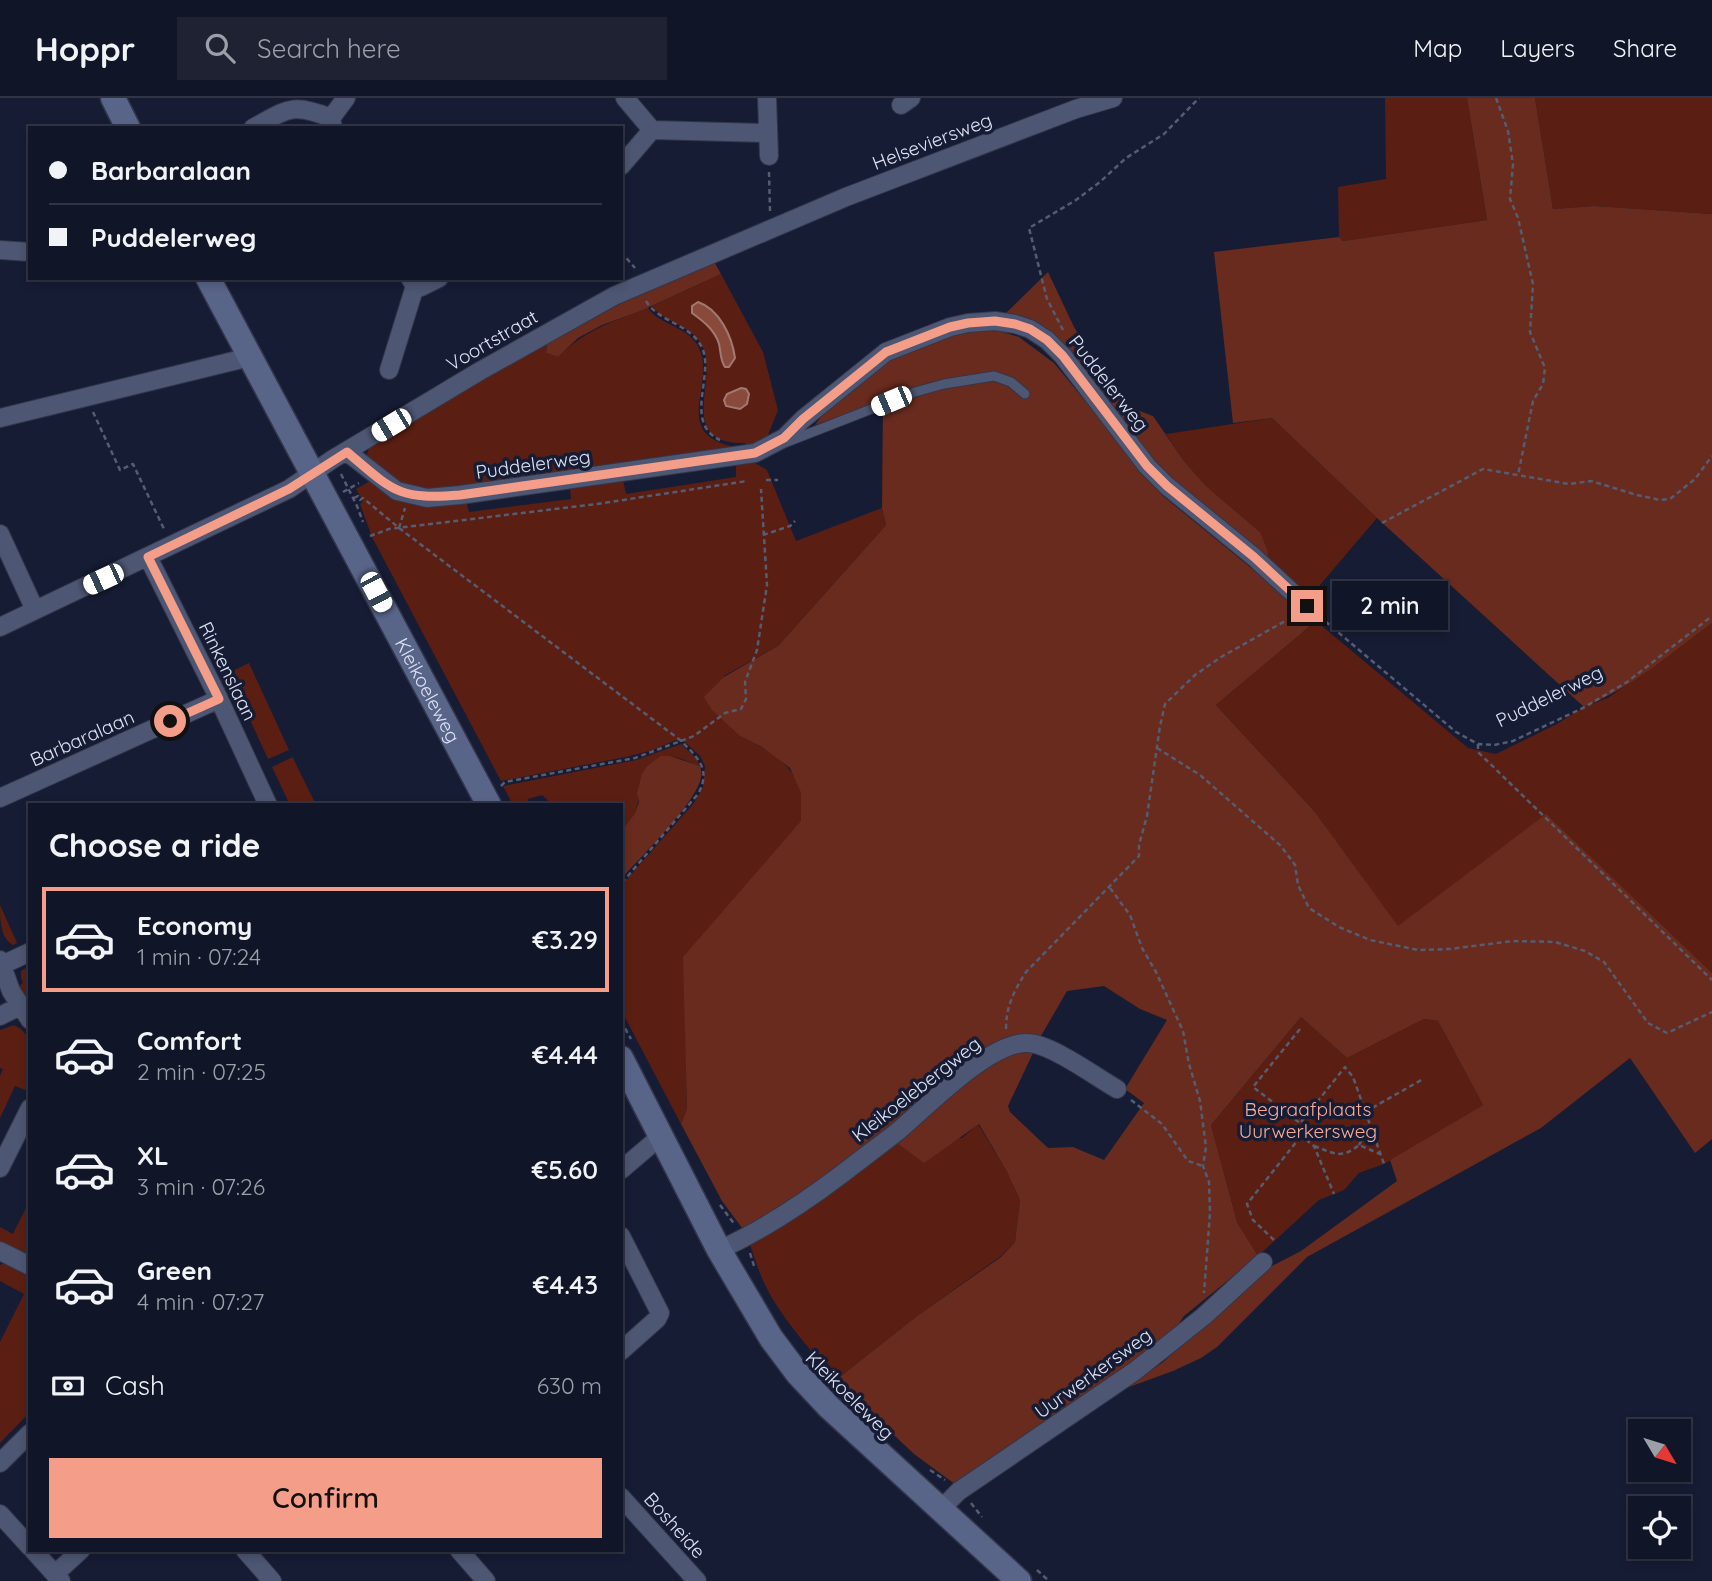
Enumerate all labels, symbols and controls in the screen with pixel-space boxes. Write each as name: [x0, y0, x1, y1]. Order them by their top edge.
search box: [177, 17, 667, 80]
text: Hoppr: [35, 28, 135, 69]
icon: search: [201, 29, 239, 67]
text: Search here: [257, 32, 401, 65]
text: Map: [1413, 33, 1462, 63]
text: Layers: [1500, 33, 1575, 63]
text: Share: [1613, 33, 1677, 63]
street label: Helseviersweg: [869, 107, 995, 175]
text: Barbaralaan: [91, 154, 251, 187]
text: Puddelerweg: [91, 221, 256, 254]
street label: Voortstraat: [442, 304, 542, 376]
street label: Puddelerweg: [1064, 330, 1154, 436]
car: [868, 383, 915, 419]
car: [368, 405, 415, 445]
street label: Puddelerweg: [474, 444, 592, 484]
car: [80, 561, 127, 597]
car: [357, 569, 396, 615]
callout: 2 min: [1332, 582, 1447, 630]
route end: [1291, 590, 1323, 622]
text: 2 min: [1360, 591, 1420, 620]
street label: Rinkenslaan: [194, 618, 262, 724]
street label: Kleikoeleweg: [390, 633, 465, 747]
street label: Puddelerweg: [1492, 660, 1606, 732]
street label: Barbaralaan: [26, 704, 138, 772]
route start: [154, 705, 186, 737]
text: Choose a ride: [49, 825, 261, 865]
icon: car: [53, 908, 116, 971]
text: Economy: [137, 909, 252, 942]
text: €3.29: [532, 923, 598, 956]
text: 1 min · 07:24: [137, 942, 261, 971]
icon: car: [53, 1023, 116, 1086]
text: Comfort: [137, 1024, 242, 1057]
street label: Kleikoelebergweg: [847, 1031, 985, 1147]
text: €4.44: [532, 1038, 598, 1071]
text: 2 min · 07:25: [137, 1057, 266, 1086]
park label: Begraafplaats Uurwerkersweg: [1239, 1097, 1377, 1143]
icon: car: [53, 1138, 116, 1201]
text: XL: [137, 1139, 169, 1172]
text: €5.60: [532, 1153, 598, 1186]
text: 3 min · 07:26: [137, 1172, 265, 1201]
icon: car: [53, 1253, 116, 1316]
text: Green: [137, 1254, 212, 1287]
text: €4.43: [533, 1268, 598, 1301]
text: 4 min · 07:27: [137, 1287, 264, 1316]
street label: Uurwerkersweg: [1030, 1323, 1156, 1423]
street label: Kleikoeleweg: [801, 1346, 899, 1444]
icon: cash: [49, 1367, 87, 1405]
text: Cash: [105, 1369, 165, 1402]
text: 630 m: [537, 1371, 602, 1400]
north arrow: [1628, 1419, 1690, 1482]
map controls: [1628, 1419, 1691, 1559]
button: Confirm: [49, 1458, 602, 1538]
street label: Bosheide: [639, 1487, 711, 1563]
button: locate: [1628, 1496, 1691, 1559]

